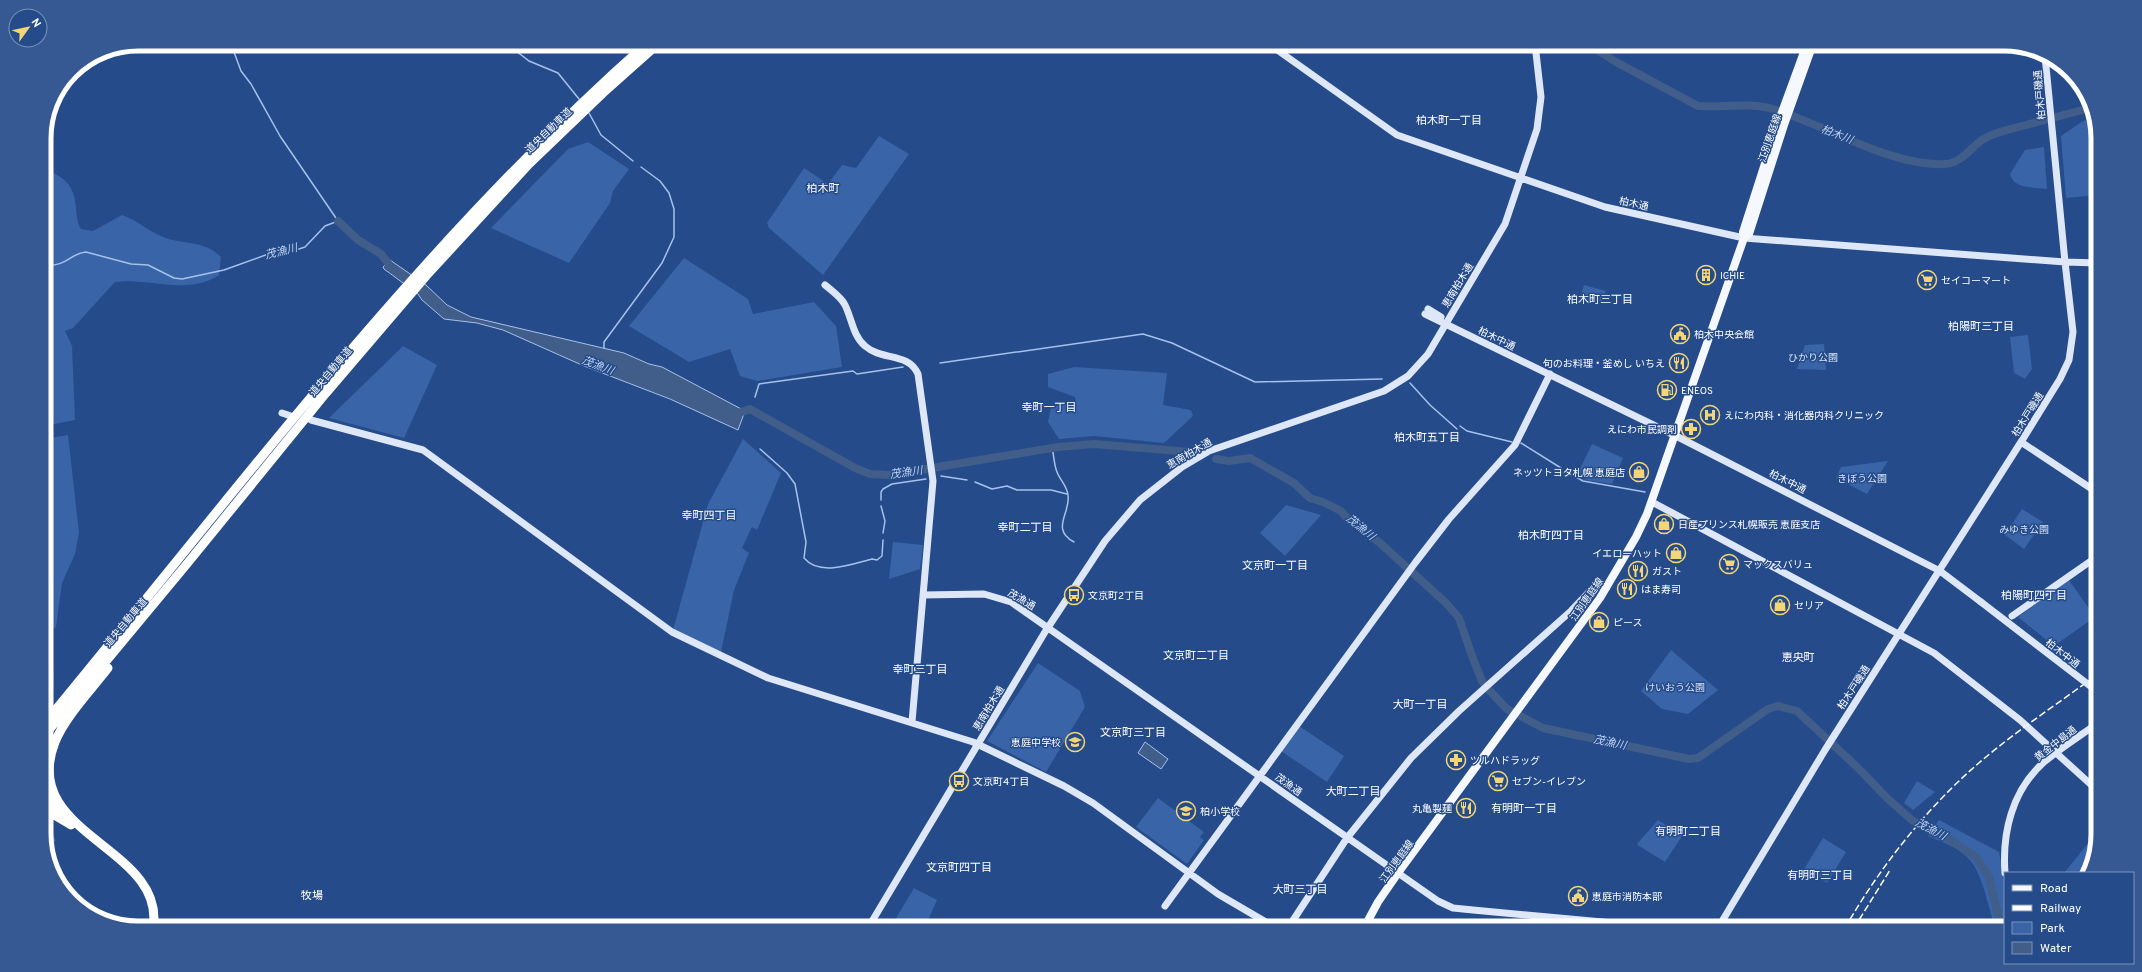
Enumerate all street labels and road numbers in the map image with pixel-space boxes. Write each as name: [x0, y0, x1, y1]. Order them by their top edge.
street label: 柏木戸磯通: [2032, 69, 2049, 120]
street label: 道央自動車道: [523, 106, 575, 157]
street label: 江別恵庭線: [1756, 113, 1785, 164]
street label: 柏木通: [1618, 195, 1650, 214]
street label: 恵南柏木通: [1440, 261, 1477, 311]
street label: 柏木中通: [1476, 325, 1517, 354]
street label: 道央自動車道: [307, 345, 355, 399]
street label: 柏木戸磯通: [2010, 390, 2047, 439]
street label: 恵南柏木通: [1165, 436, 1215, 472]
street label: 柏木中通: [1767, 467, 1808, 497]
street label: 江別恵庭線: [1568, 576, 1607, 624]
street label: 茂漁通: [1005, 587, 1037, 614]
street label: 道央自動車道: [102, 596, 150, 650]
street label: 柏木中通: [2042, 637, 2082, 672]
street label: 柏木戸磯通: [1835, 663, 1873, 712]
street label: 恵南柏木通: [971, 684, 1008, 734]
street label: 黄金中島通: [2032, 724, 2080, 765]
street label: 茂漁通: [1272, 771, 1304, 799]
street label: 江別恵庭線: [1377, 838, 1417, 886]

